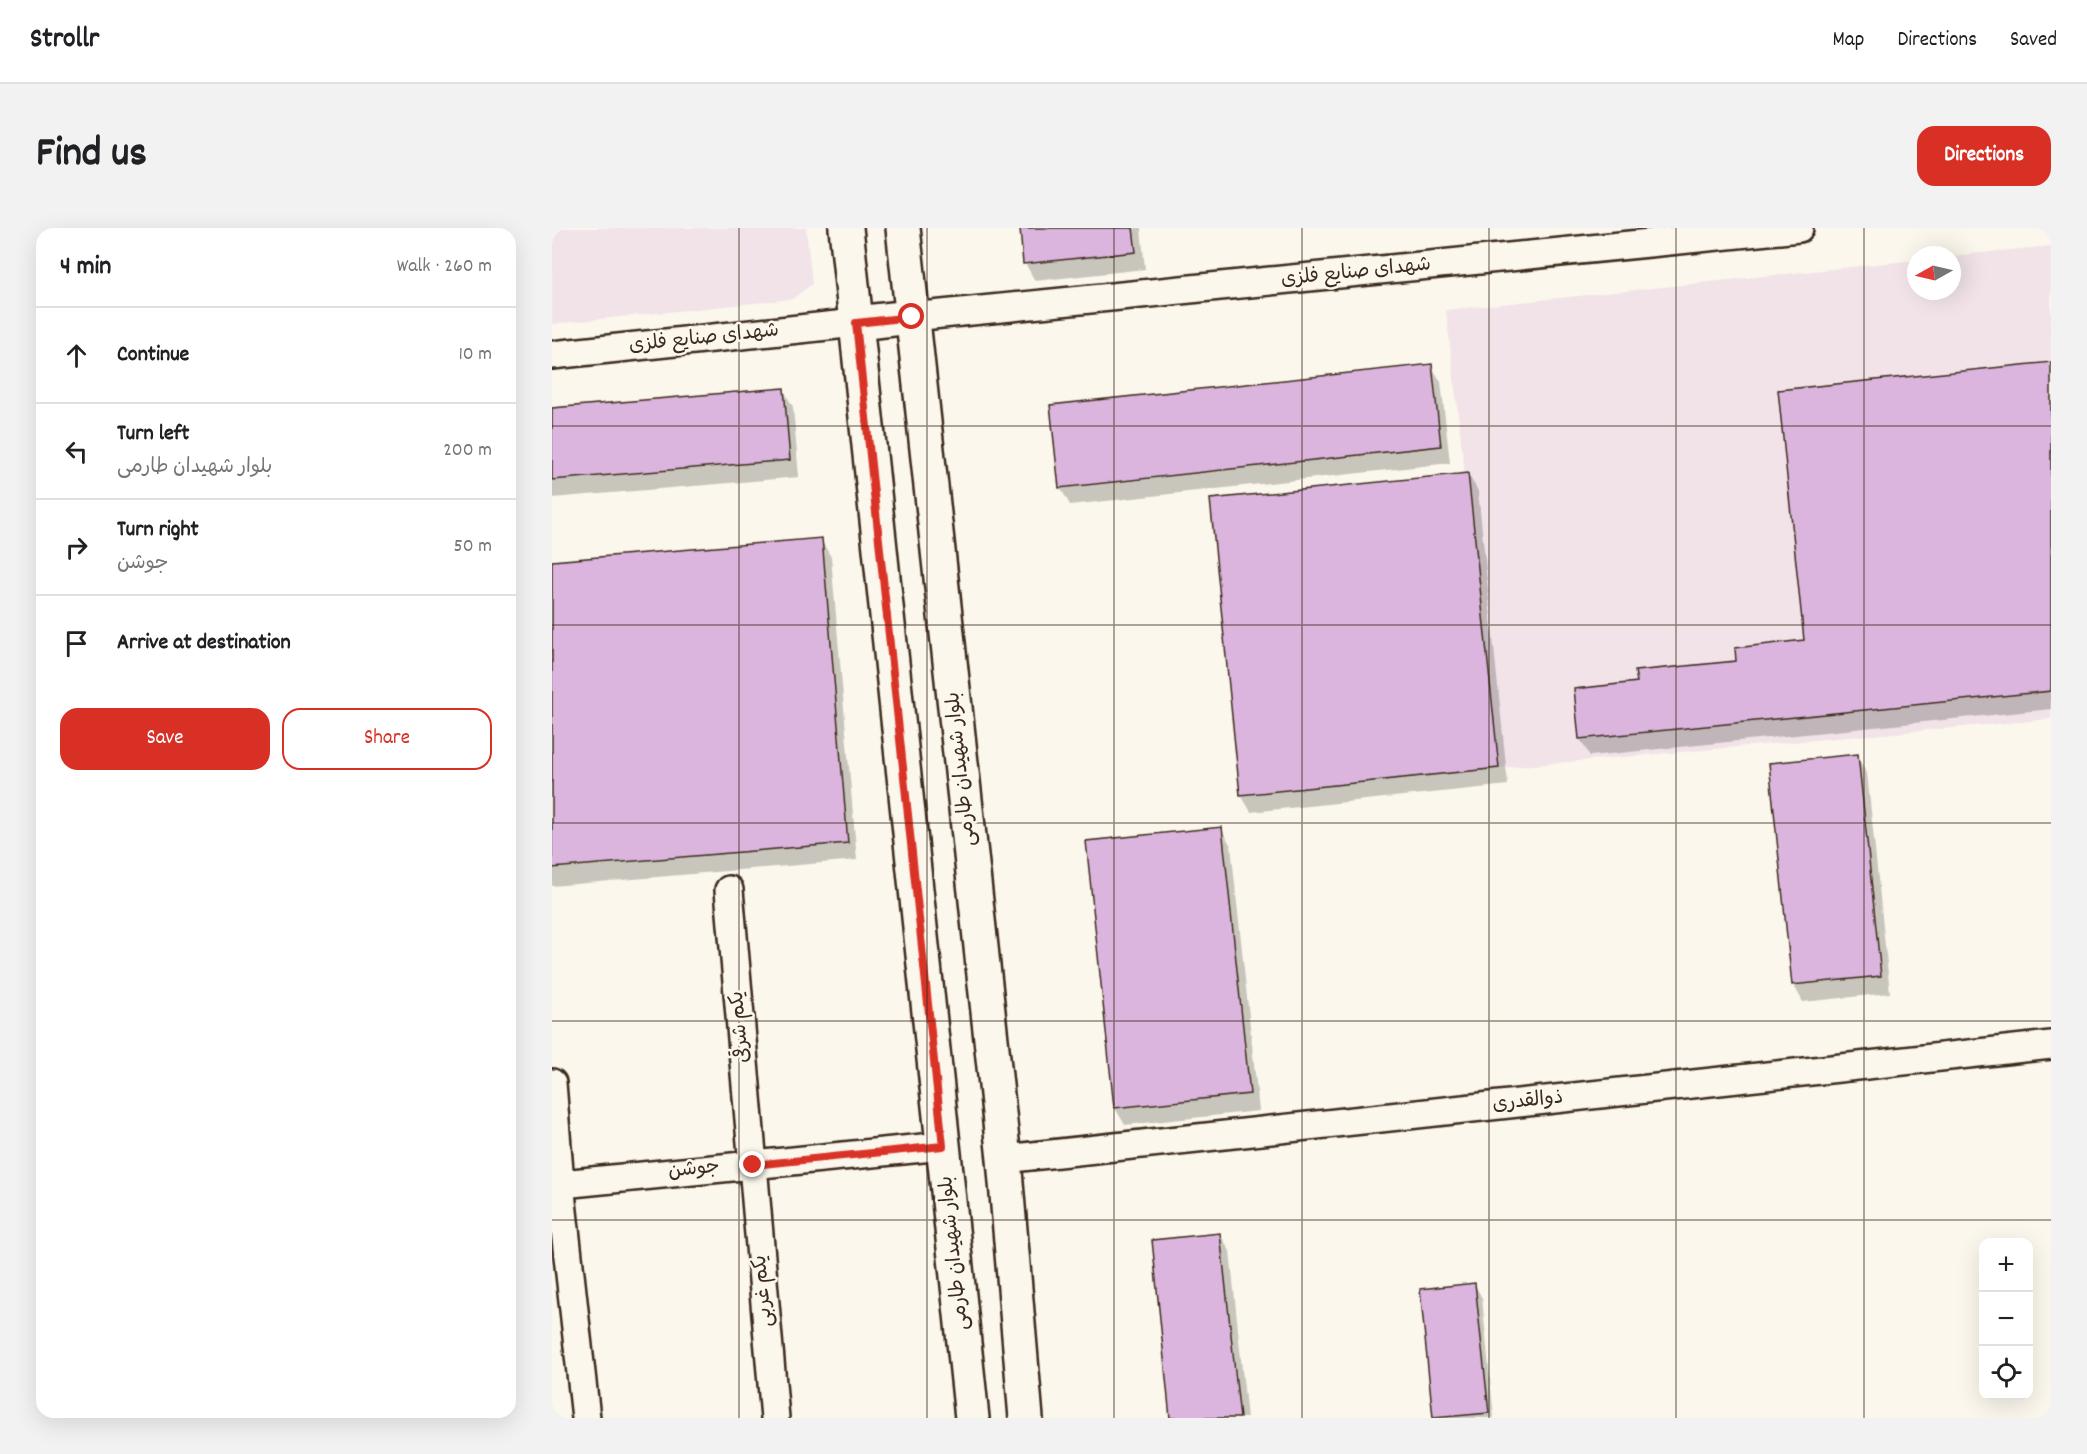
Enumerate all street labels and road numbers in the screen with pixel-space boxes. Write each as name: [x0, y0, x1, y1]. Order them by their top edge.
street label: شهدای صنایع فلزی: [1280, 251, 1432, 295]
street label: شهدای صنایع فلزی: [628, 317, 780, 361]
street label: بلوار شهیدان طارمی: [940, 690, 984, 848]
street label: یکم شرقی: [722, 990, 758, 1064]
street label: ذوالقدری: [1491, 1084, 1565, 1120]
street label: جوشن: [667, 1153, 721, 1187]
street label: بلوار شهیدان طارمی: [933, 1174, 977, 1332]
street label: یکم غربی: [747, 1254, 781, 1328]

